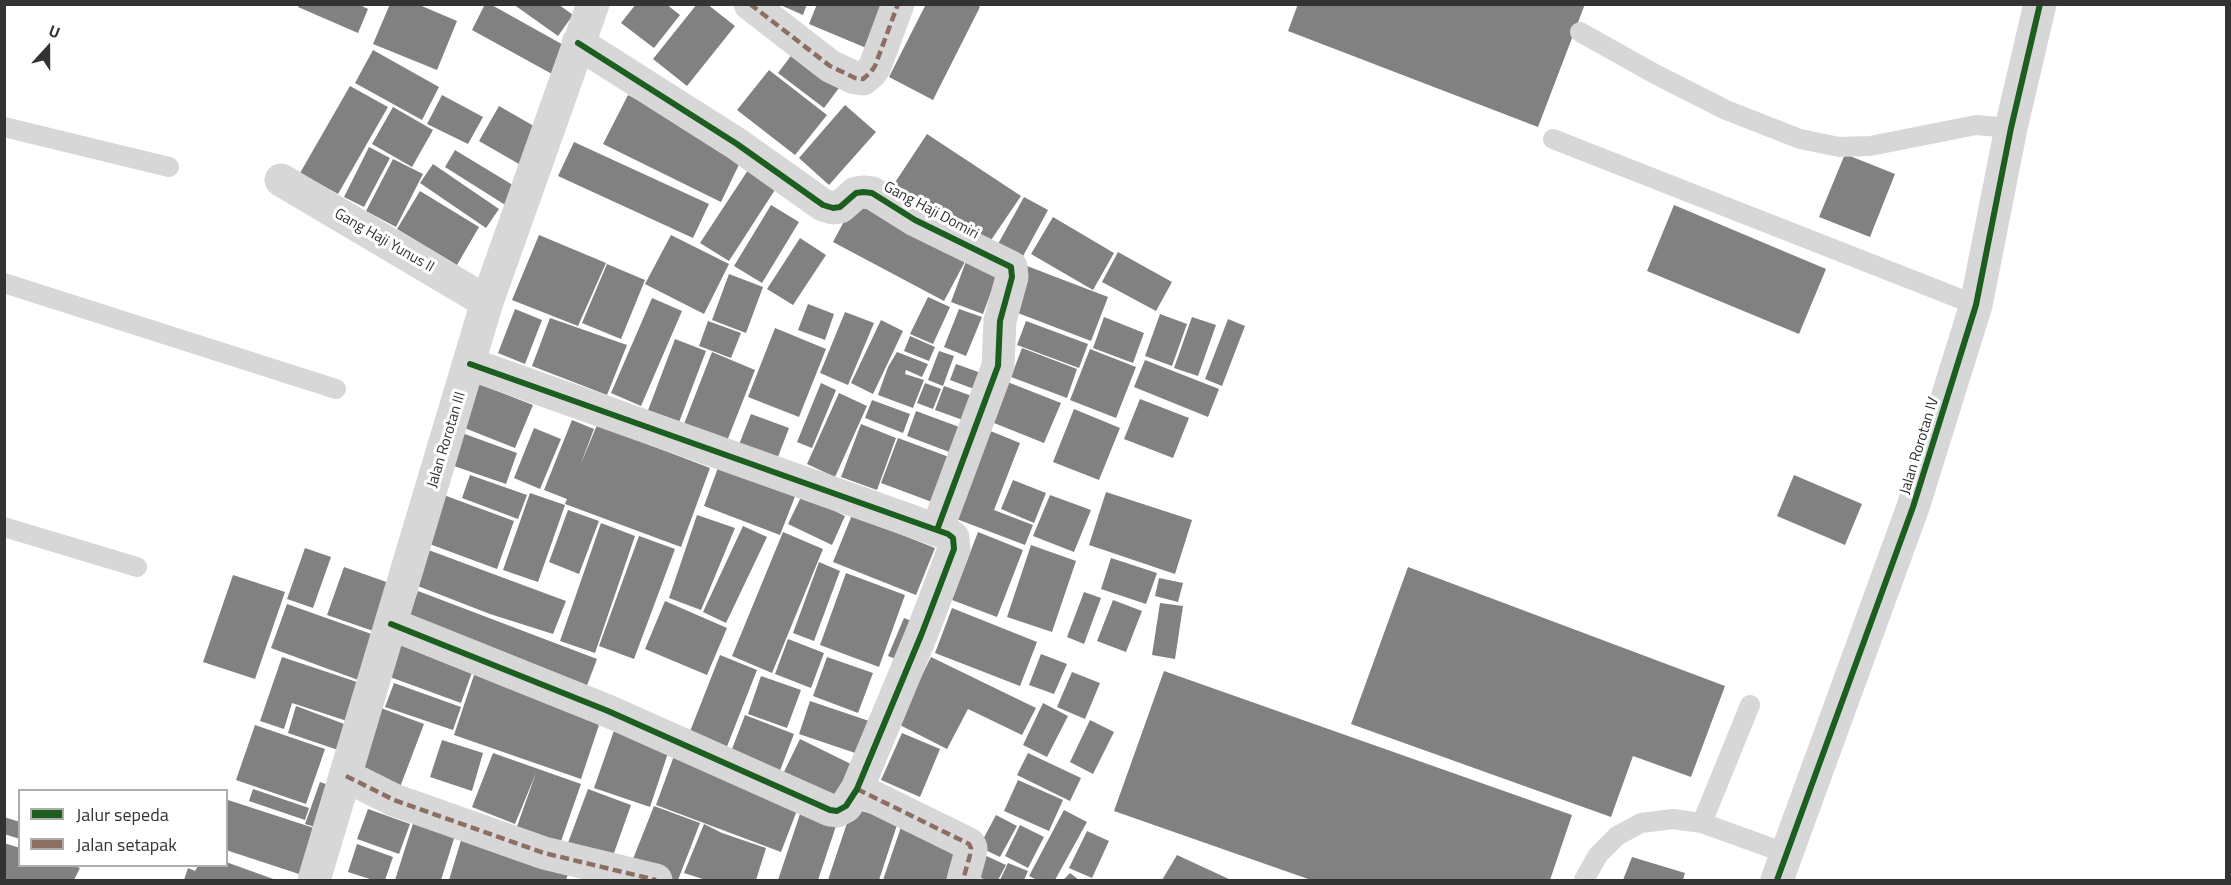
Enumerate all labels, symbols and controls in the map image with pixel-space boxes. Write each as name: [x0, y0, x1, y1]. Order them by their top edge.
north arrow: [18, 18, 78, 78]
text: U: [45, 18, 64, 44]
street label: Gang Haji Domiri: [880, 178, 982, 244]
street label: Gang Haji Yunus II: [331, 205, 437, 277]
street label: Jalan Rorotan III: [424, 390, 470, 490]
street label: Jalan Rorotan IV: [1897, 395, 1943, 497]
legend: [18, 789, 228, 867]
text: Jalur sepeda: [76, 801, 169, 828]
text: Jalan setapak: [76, 831, 177, 858]

